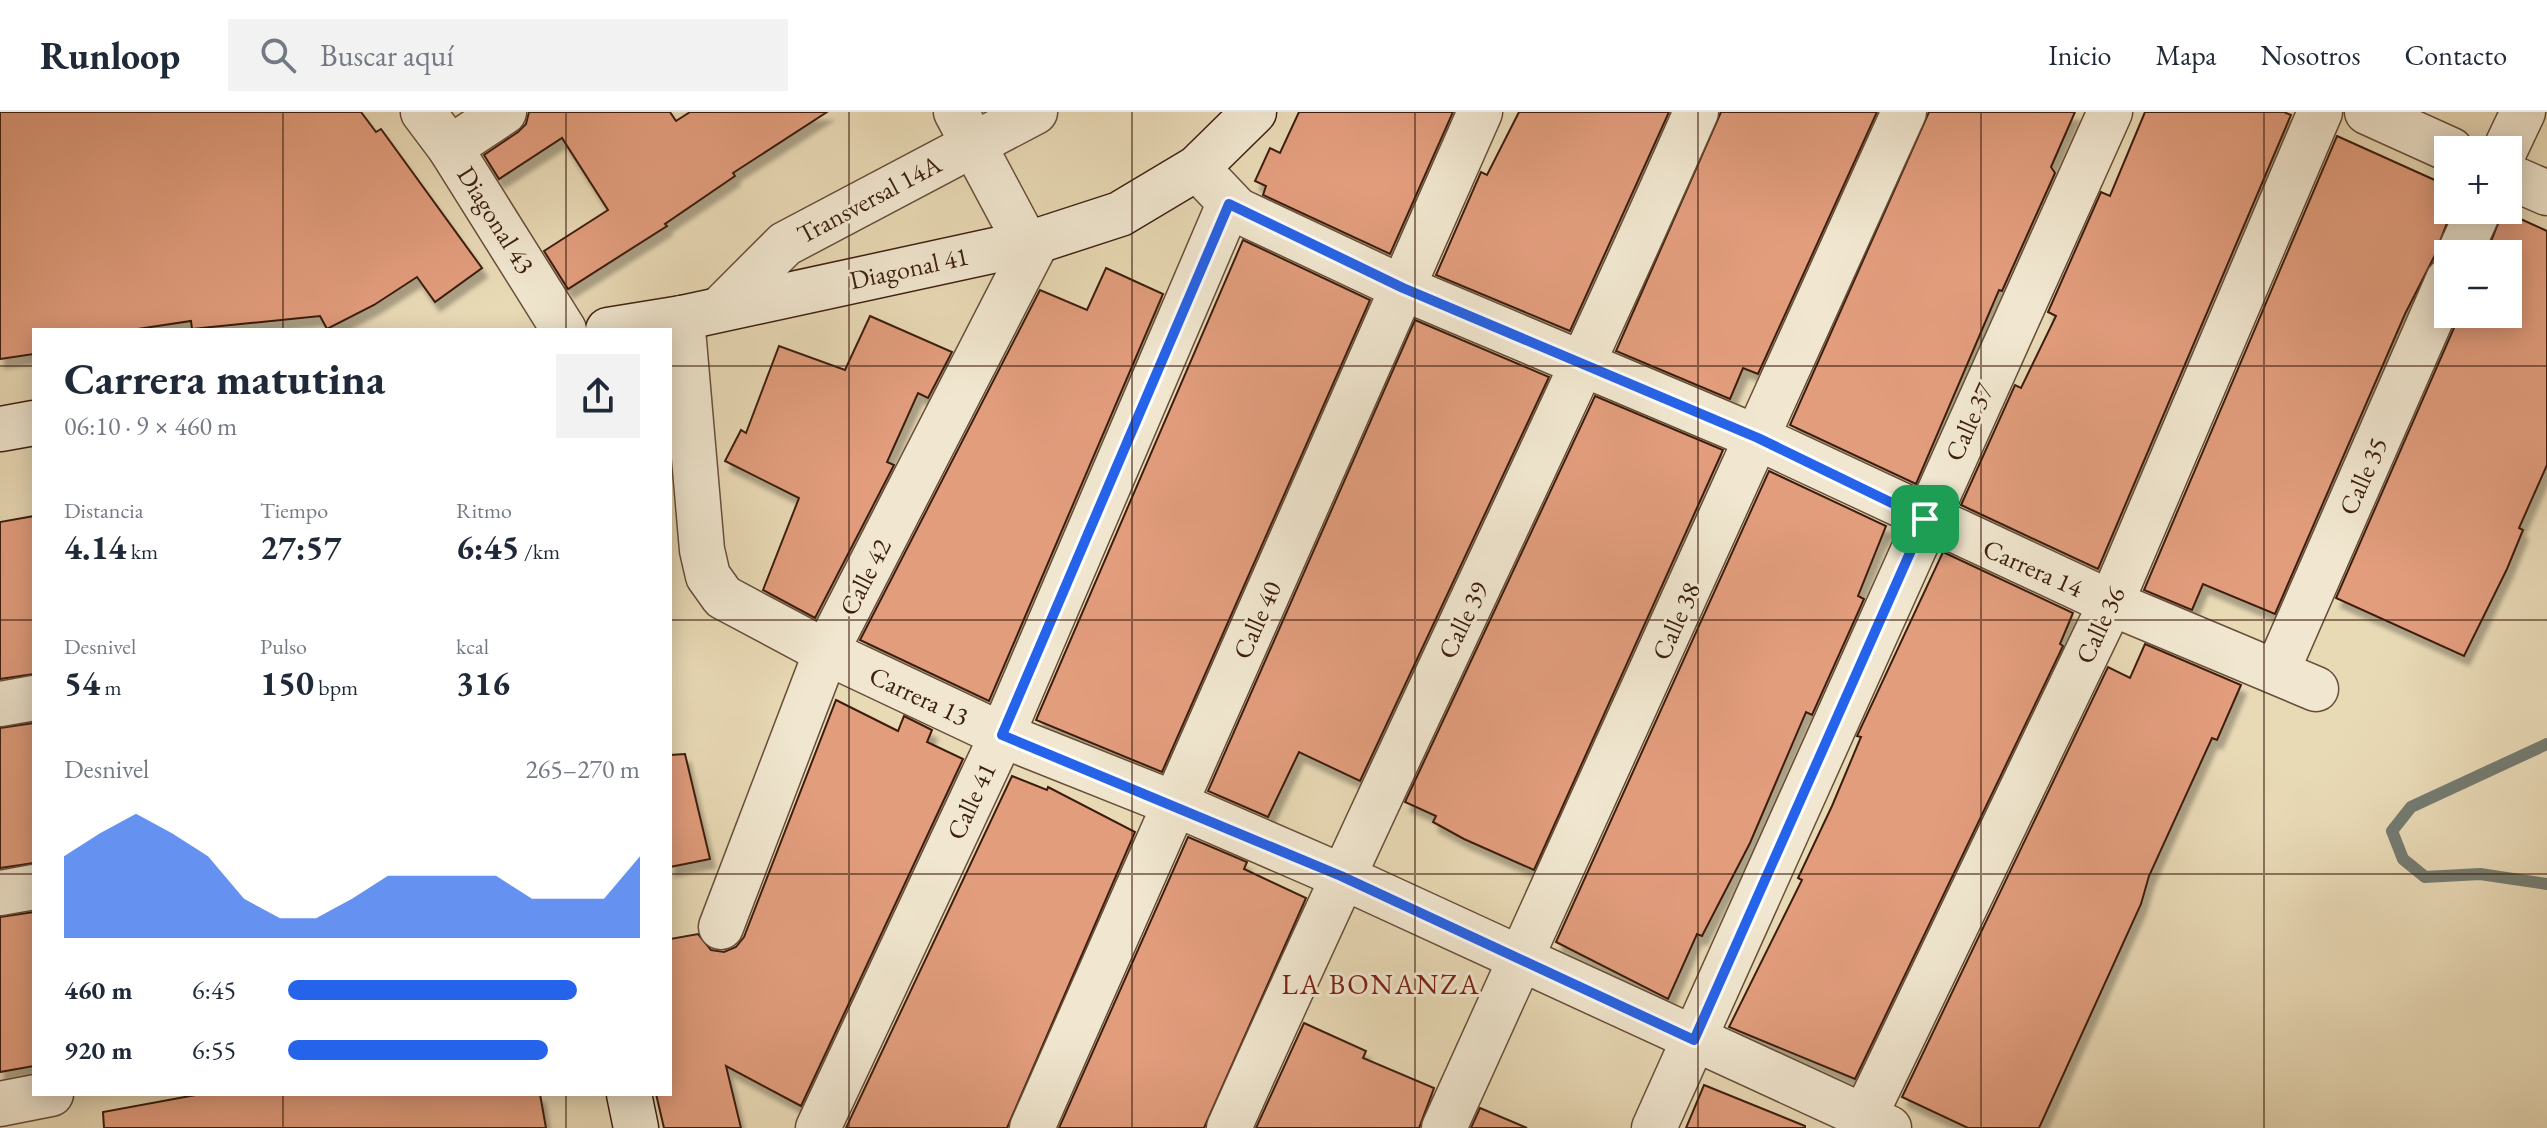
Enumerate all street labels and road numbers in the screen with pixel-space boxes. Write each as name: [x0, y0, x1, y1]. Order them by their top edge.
street label: Transversal 14A: [791, 146, 948, 251]
street label: Diagonal 43: [450, 160, 542, 280]
street label: Diagonal 41: [846, 239, 972, 297]
street label: Calle 37: [1937, 377, 2001, 466]
street label: Calle 35: [2331, 432, 2395, 520]
street label: Carrera 14: [1978, 531, 2089, 605]
street label: Calle 42: [831, 532, 899, 621]
street label: Calle 39: [1430, 575, 1496, 664]
street label: Calle 40: [1225, 576, 1289, 664]
street label: Calle 38: [1644, 577, 1708, 665]
street label: Calle 36: [2067, 581, 2133, 669]
street label: Carrera 13: [864, 658, 974, 734]
street label: Calle 41: [938, 757, 1004, 845]

